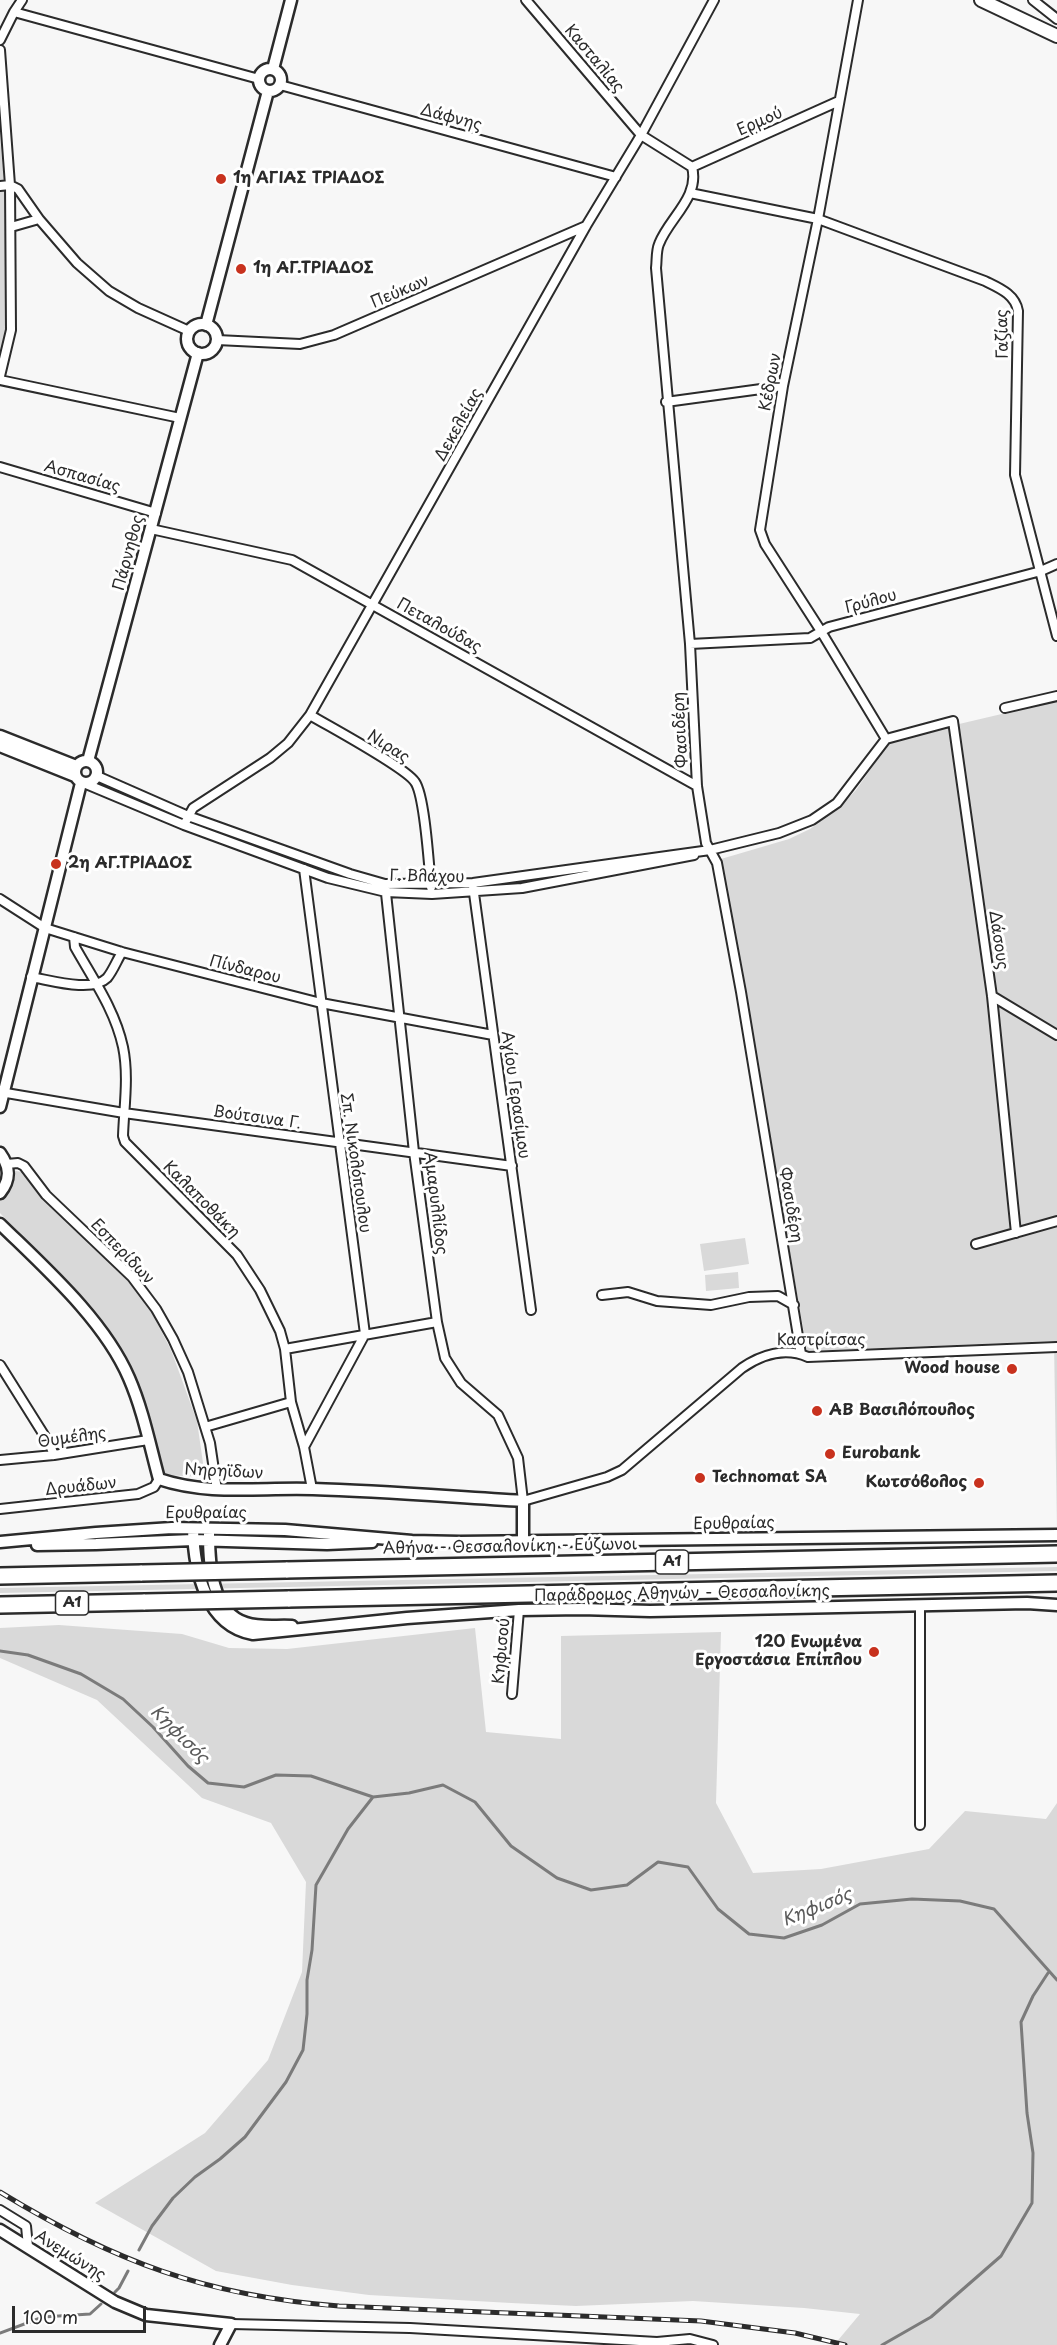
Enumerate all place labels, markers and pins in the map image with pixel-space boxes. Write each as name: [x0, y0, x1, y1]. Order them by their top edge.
place label: 1η ΑΓΙΑΣ ΤΡΙΑΔΟΣ: [233, 169, 384, 189]
marker: 1η ΑΓΙΑΣ ΤΡΙΑΔΟΣ: [214, 172, 228, 186]
place label: 1η ΑΓ.ΤΡΙΑΔΟΣ: [253, 259, 374, 279]
marker: 1η ΑΓ.ΤΡΙΑΔΟΣ: [234, 262, 248, 276]
place label: 2η ΑΓ.ΤΡΙΑΔΟΣ: [68, 854, 192, 874]
marker: 2η ΑΓ.ΤΡΙΑΔΟΣ: [49, 857, 63, 871]
place label: Wood house: [904, 1359, 1000, 1379]
marker: Wood house: [1005, 1362, 1019, 1376]
place label: ΑΒ Βασιλόπουλος: [829, 1401, 975, 1421]
marker: ΑΒ Βασιλόπουλος: [810, 1404, 824, 1418]
place label: Eurobank: [842, 1444, 920, 1464]
marker: Eurobank: [823, 1447, 837, 1461]
place label: Technomat SA: [712, 1468, 827, 1488]
marker: Technomat SA: [693, 1471, 707, 1485]
place label: Κωτσόβολος: [866, 1473, 967, 1493]
marker: Κωτσόβολος: [972, 1476, 986, 1490]
place label: 120 Ενωμένα Εργοστάσια Επίπλου: [695, 1633, 862, 1671]
marker: 120 Ενωμένα Εργοστάσια Επίπλου: [867, 1645, 881, 1659]

